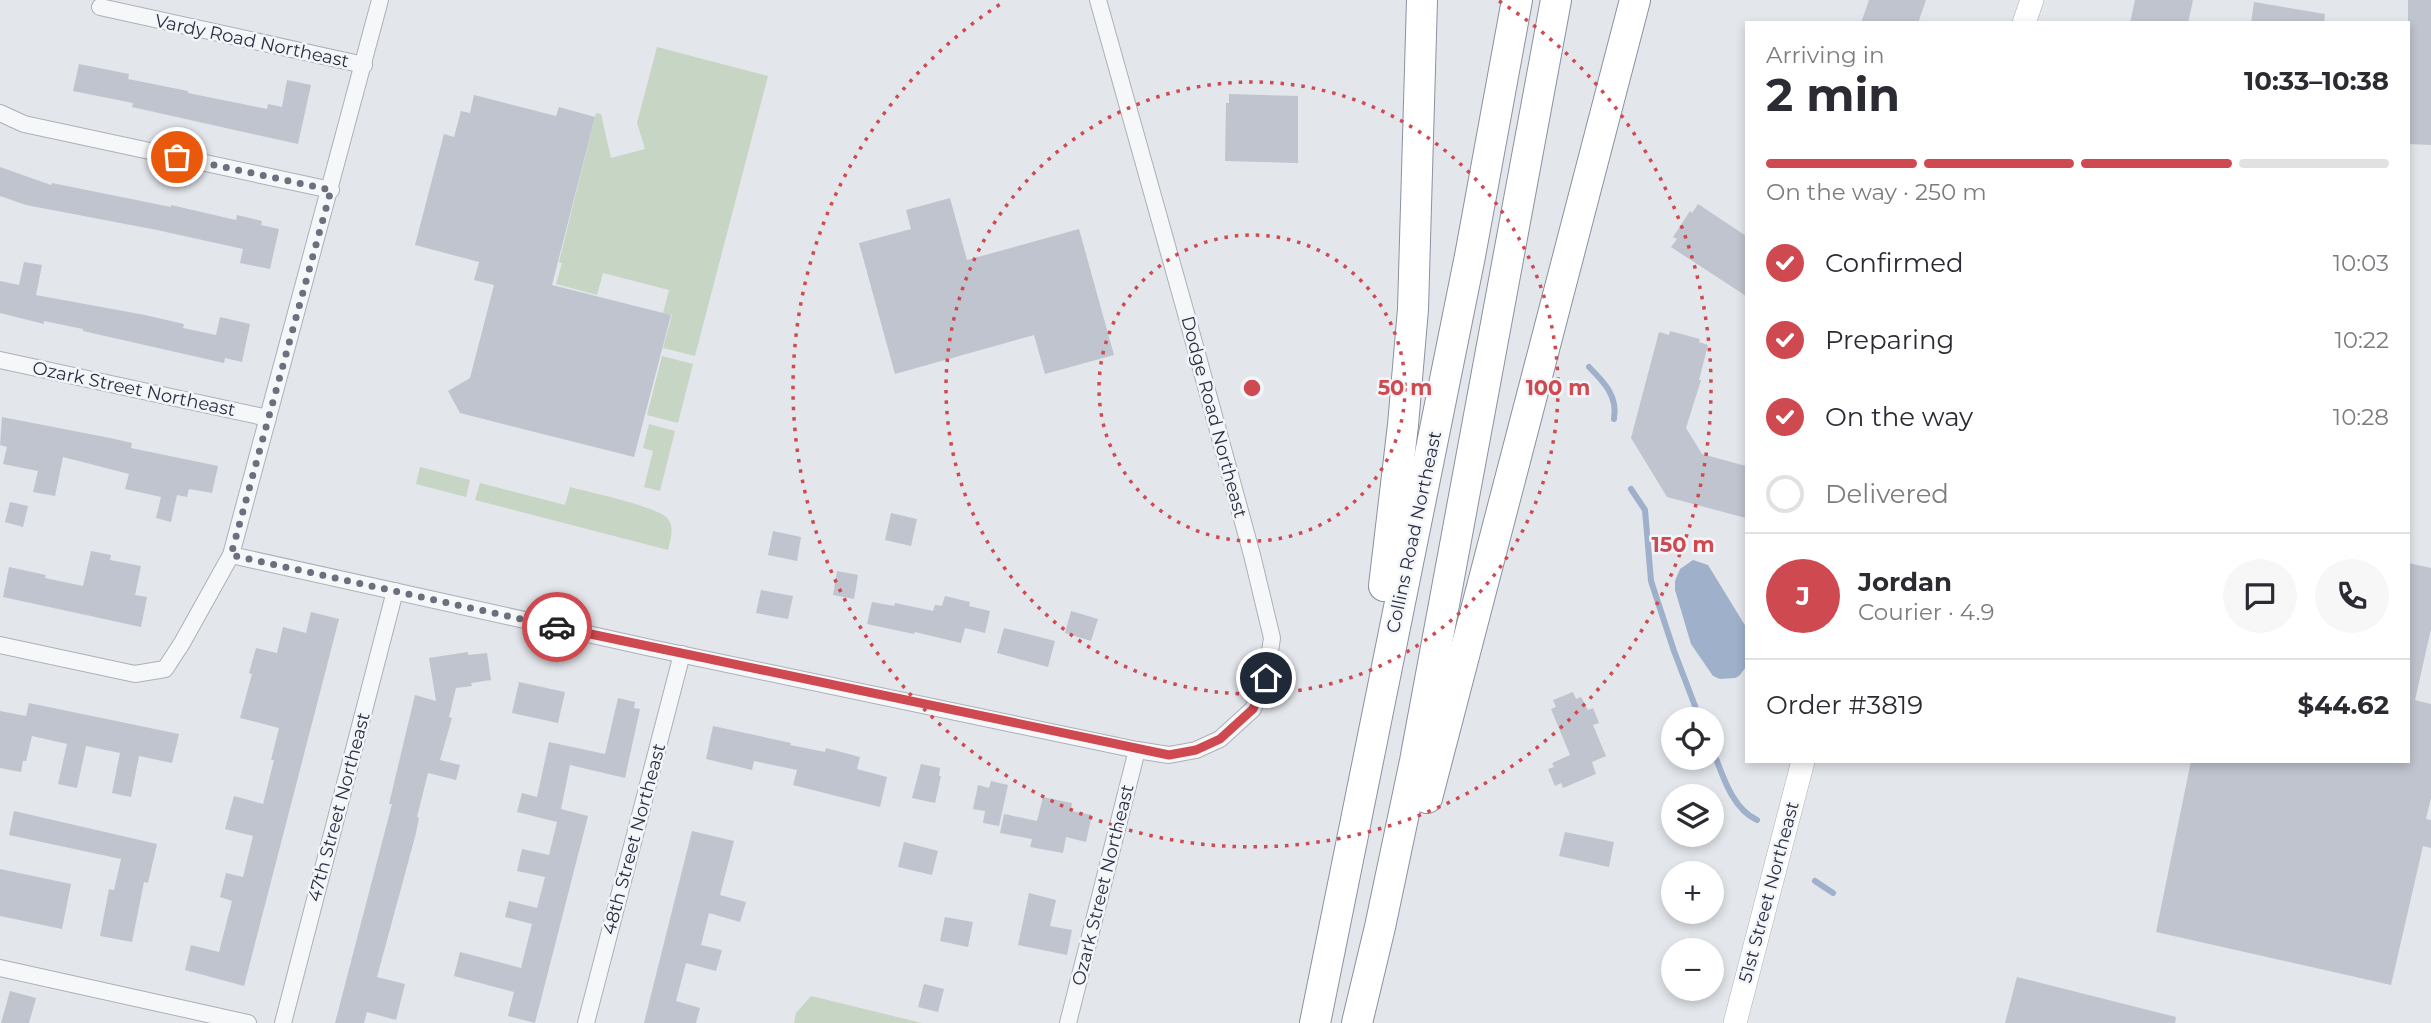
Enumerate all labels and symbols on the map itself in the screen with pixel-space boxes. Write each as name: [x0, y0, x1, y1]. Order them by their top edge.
street label: Vardy Road Northeast: [153, 10, 351, 72]
pin: [147, 127, 207, 187]
street label: Dodge Road Northeast: [1176, 314, 1252, 520]
street label: Ozark Street Northeast: [31, 357, 237, 421]
text: 50 m: [1378, 375, 1432, 400]
text: 100 m: [1526, 375, 1590, 400]
centre of rings: [1240, 376, 1264, 400]
street label: Collins Road Northeast: [1382, 429, 1446, 635]
text: 150 m: [1652, 532, 1714, 557]
courier: [522, 592, 592, 662]
pin: [1236, 648, 1296, 708]
street label: 47th Street Northeast: [303, 710, 375, 904]
street label: 48th Street Northeast: [598, 741, 670, 937]
street label: Ozark Street Northeast: [1067, 782, 1139, 988]
street label: 51st Street Northeast: [1734, 799, 1804, 985]

